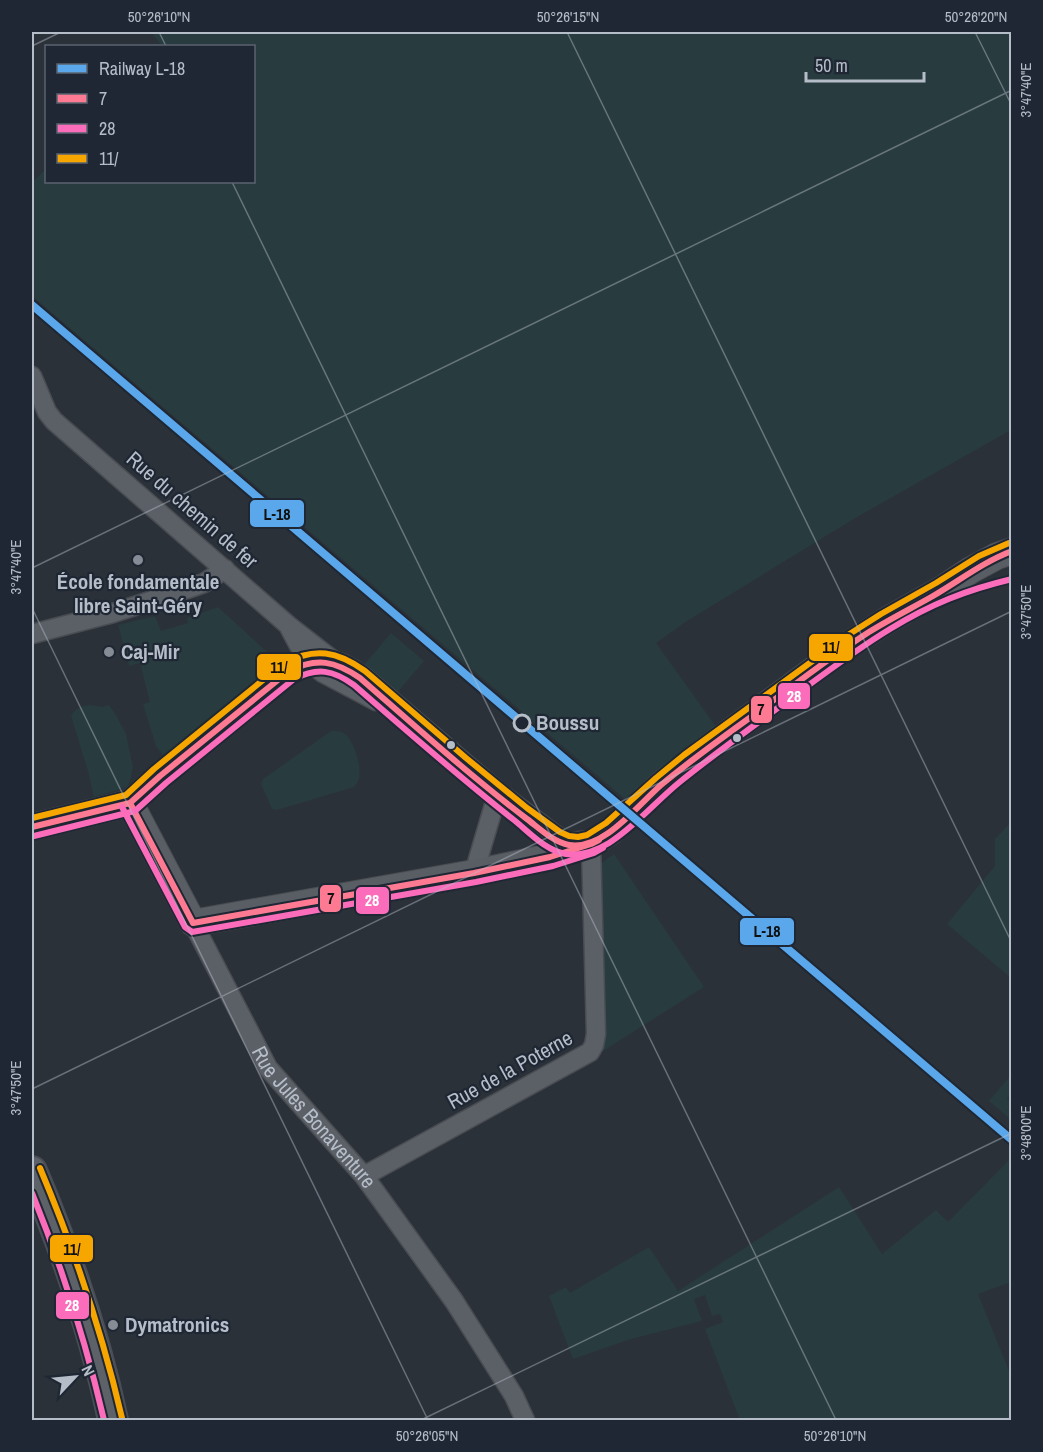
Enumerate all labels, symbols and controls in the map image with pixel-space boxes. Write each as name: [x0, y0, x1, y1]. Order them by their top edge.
text: 50°26'10"N: [128, 6, 190, 27]
text: 50°26'15"N: [537, 6, 599, 27]
text: 50°26'20"N: [945, 6, 1007, 27]
legend: [45, 45, 255, 183]
scale bar: [806, 45, 924, 83]
text: 50 m: [815, 53, 848, 78]
text: Railway L-18: [99, 56, 185, 81]
text: 3°47'40"E: [1015, 62, 1036, 118]
text: 7: [99, 86, 107, 111]
text: 28: [99, 116, 115, 141]
text: 11/: [99, 146, 119, 171]
street label: Rue du chemin de fer: [120, 444, 265, 575]
line badge: L-18: [249, 499, 305, 528]
text: L-18: [264, 503, 290, 525]
text: 3°47'40"E: [5, 539, 26, 595]
marker: École fondamentale libre Saint-Géry: [131, 553, 145, 567]
place label: École fondamentale libre Saint-Géry: [57, 567, 219, 620]
text: 3°47'50"E: [1015, 584, 1036, 640]
line badge: 11/: [808, 633, 854, 662]
text: 11/: [822, 636, 840, 658]
place label: Caj-Mir: [121, 637, 180, 666]
marker: Caj-Mir: [102, 645, 116, 659]
line badge: 11/: [256, 653, 302, 681]
text: 11/: [270, 656, 288, 678]
line badge: 28: [777, 682, 811, 710]
text: 28: [787, 685, 801, 707]
line badge: 7: [750, 695, 773, 724]
text: 7: [757, 698, 765, 720]
place label: Boussu: [536, 708, 599, 737]
marker: Boussu: [513, 714, 531, 732]
unlabelled marker: [731, 732, 743, 744]
unlabelled marker: [445, 739, 457, 751]
line badge: 7: [319, 884, 342, 913]
line badge: 28: [355, 886, 390, 915]
text: 7: [327, 887, 335, 909]
text: 28: [365, 889, 379, 911]
line badge: L-18: [739, 917, 795, 946]
text: L-18: [754, 920, 780, 942]
street label: Rue de la Poterne: [442, 1023, 577, 1116]
street label: Rue Jules Bonaventure: [245, 1041, 383, 1194]
text: 3°47'50"E: [5, 1060, 26, 1116]
text: 3°48'00"E: [1015, 1105, 1036, 1161]
line badge: 11/: [49, 1234, 94, 1263]
text: 11/: [63, 1238, 81, 1260]
line badge: 28: [55, 1291, 90, 1320]
text: 28: [65, 1294, 79, 1316]
place label: Dymatronics: [125, 1310, 229, 1339]
marker: Dymatronics: [106, 1318, 120, 1332]
north arrow: [45, 1347, 105, 1407]
text: N: [77, 1361, 100, 1380]
text: 50°26'05"N: [396, 1425, 458, 1446]
text: 50°26'10"N: [804, 1425, 866, 1446]

